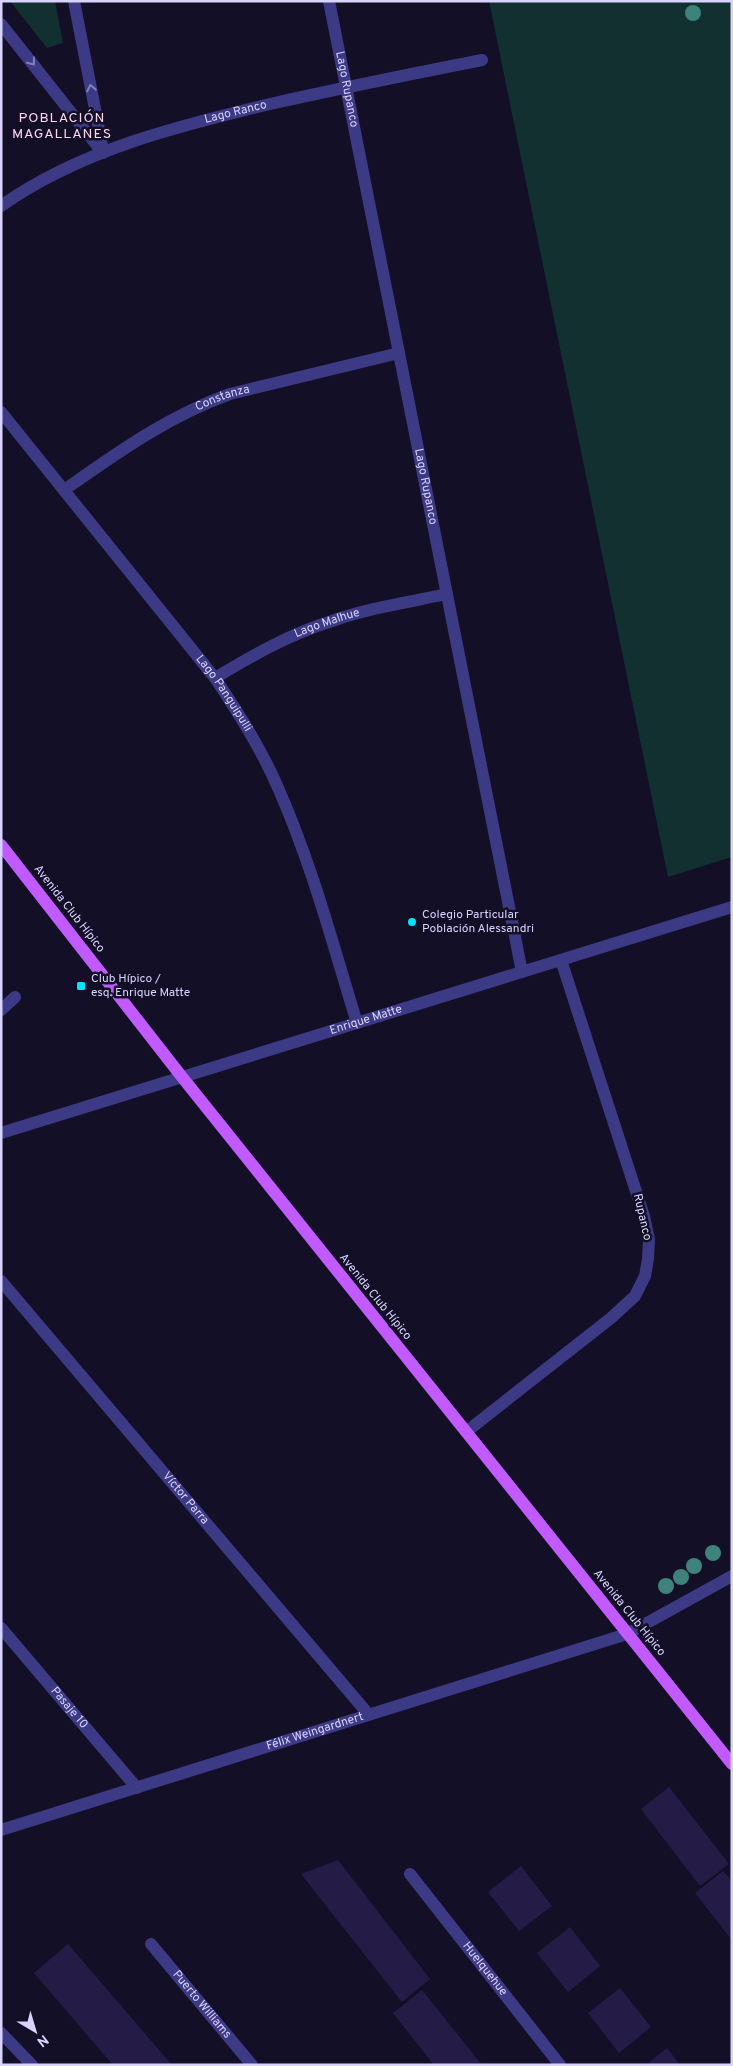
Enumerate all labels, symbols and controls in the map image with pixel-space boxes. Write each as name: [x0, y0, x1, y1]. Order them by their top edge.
street label: Lago Rupanco: [331, 50, 362, 129]
one-way arrow: [26, 56, 34, 65]
one-way arrow: [86, 83, 97, 92]
street label: Lago Ranco: [203, 97, 269, 128]
district label: POBLACIÓN MAGALLANES: [12, 109, 112, 143]
street label: Constanza: [193, 382, 251, 415]
street label: Lago Rupanco: [410, 447, 441, 526]
street label: Lago Malhue: [292, 605, 361, 642]
street label: Lago Panguipulli: [192, 652, 255, 735]
street label: Avenida Club Hípico: [30, 862, 108, 956]
place label: Colegio Particular Población Alessandri: [422, 907, 534, 937]
marker: Colegio Particular Población Alessandri: [406, 916, 418, 928]
place label: Club Hípico / esq. Enrique Matte: [91, 971, 190, 1001]
marker: Club Hípico / esq. Enrique Matte: [75, 980, 87, 992]
street label: Enrique Matte: [328, 1001, 404, 1039]
street label: Rupanco: [629, 1192, 655, 1242]
street label: Avenida Club Hípico: [335, 1250, 415, 1344]
street label: Víctor Parra: [158, 1469, 212, 1528]
street label: Avenida Club Hípico: [589, 1566, 669, 1660]
street label: Pasaje 10: [47, 1684, 91, 1732]
street label: Félix Weingardnert: [264, 1709, 366, 1754]
street label: Huelquehue: [458, 1939, 511, 2000]
street label: Puerto Williams: [169, 1967, 235, 2042]
north arrow: [10, 2006, 60, 2056]
text: N: [33, 2030, 51, 2050]

